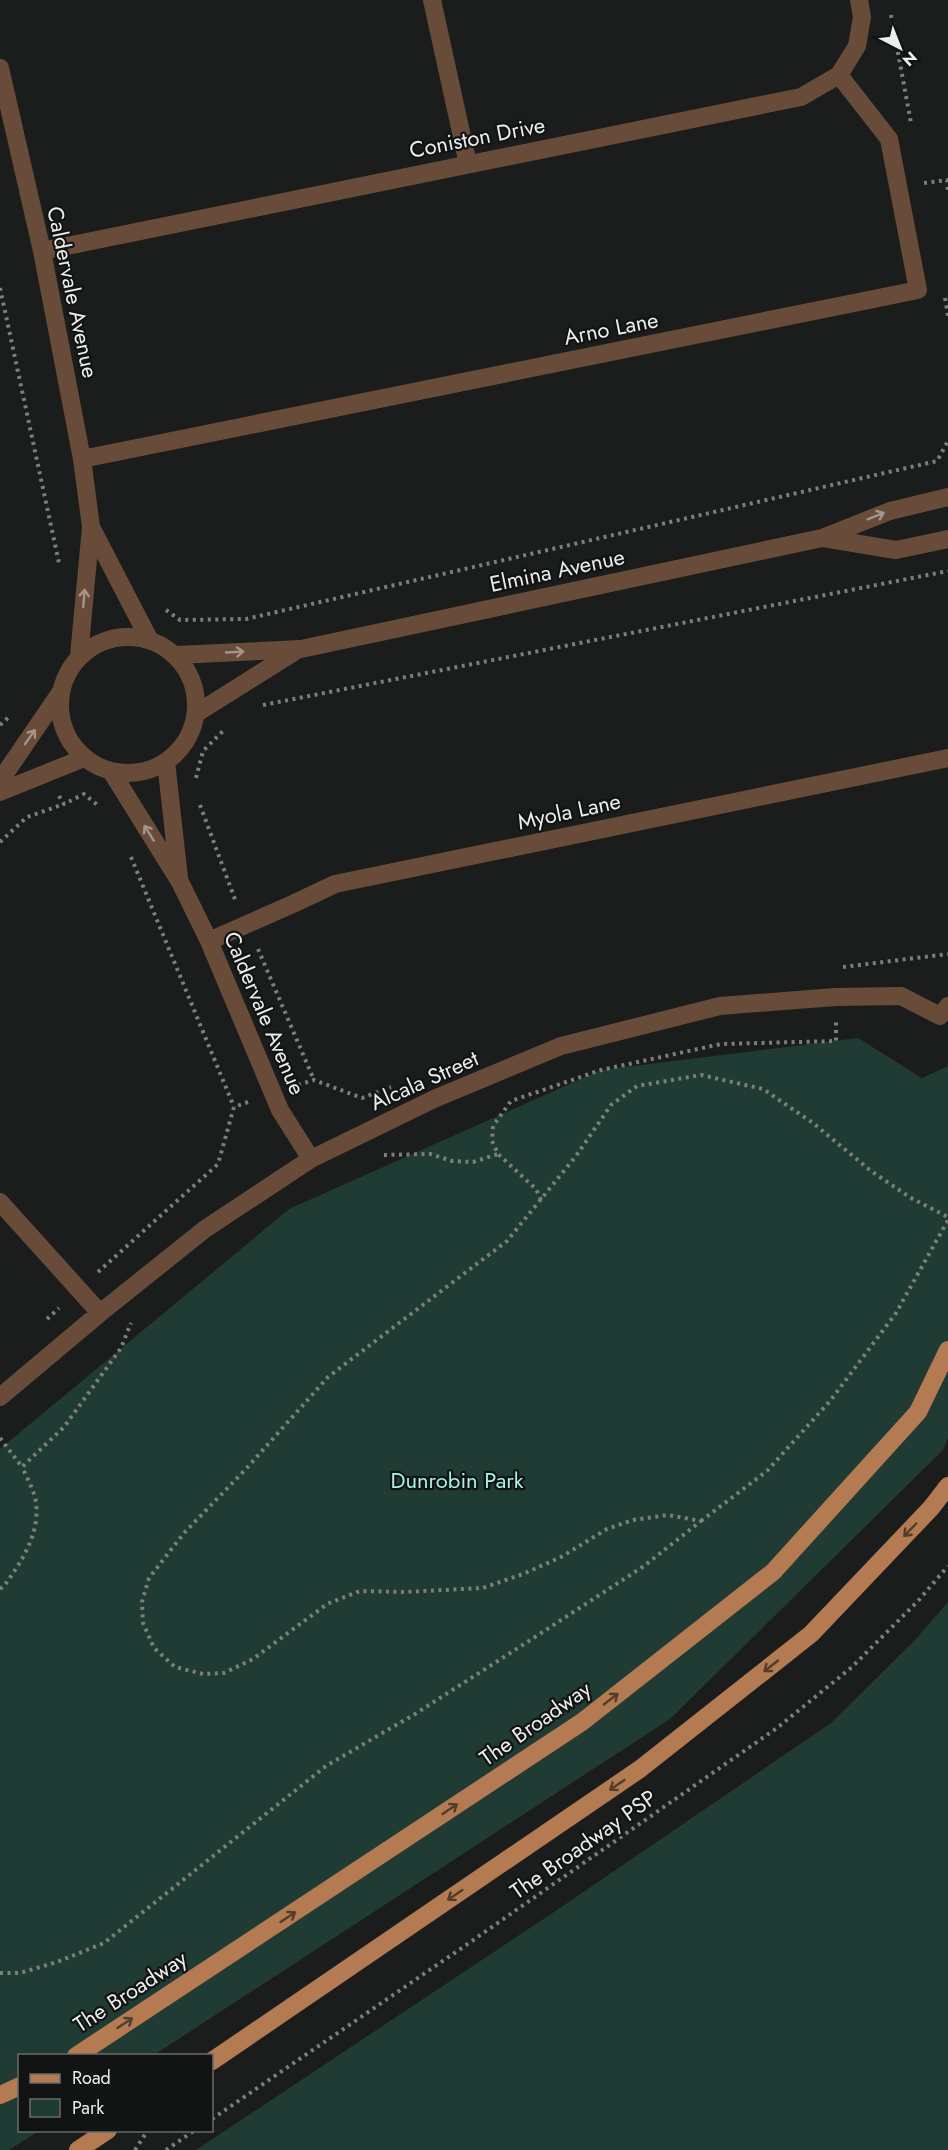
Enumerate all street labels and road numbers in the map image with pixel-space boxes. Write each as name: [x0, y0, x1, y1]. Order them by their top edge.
street label: Coniston Drive: [406, 108, 548, 166]
street label: Caldervale Avenue: [39, 203, 107, 381]
street label: Arno Lane: [561, 303, 661, 353]
street label: Elmina Avenue: [487, 540, 627, 600]
street label: Myola Lane: [514, 784, 624, 838]
street label: Caldervale Avenue: [216, 926, 314, 1100]
street label: Alcala Street: [365, 1042, 484, 1118]
street label: The Broadway: [473, 1673, 597, 1773]
street label: The Broadway PSP: [503, 1782, 663, 1906]
street label: The Broadway: [67, 1942, 193, 2040]

